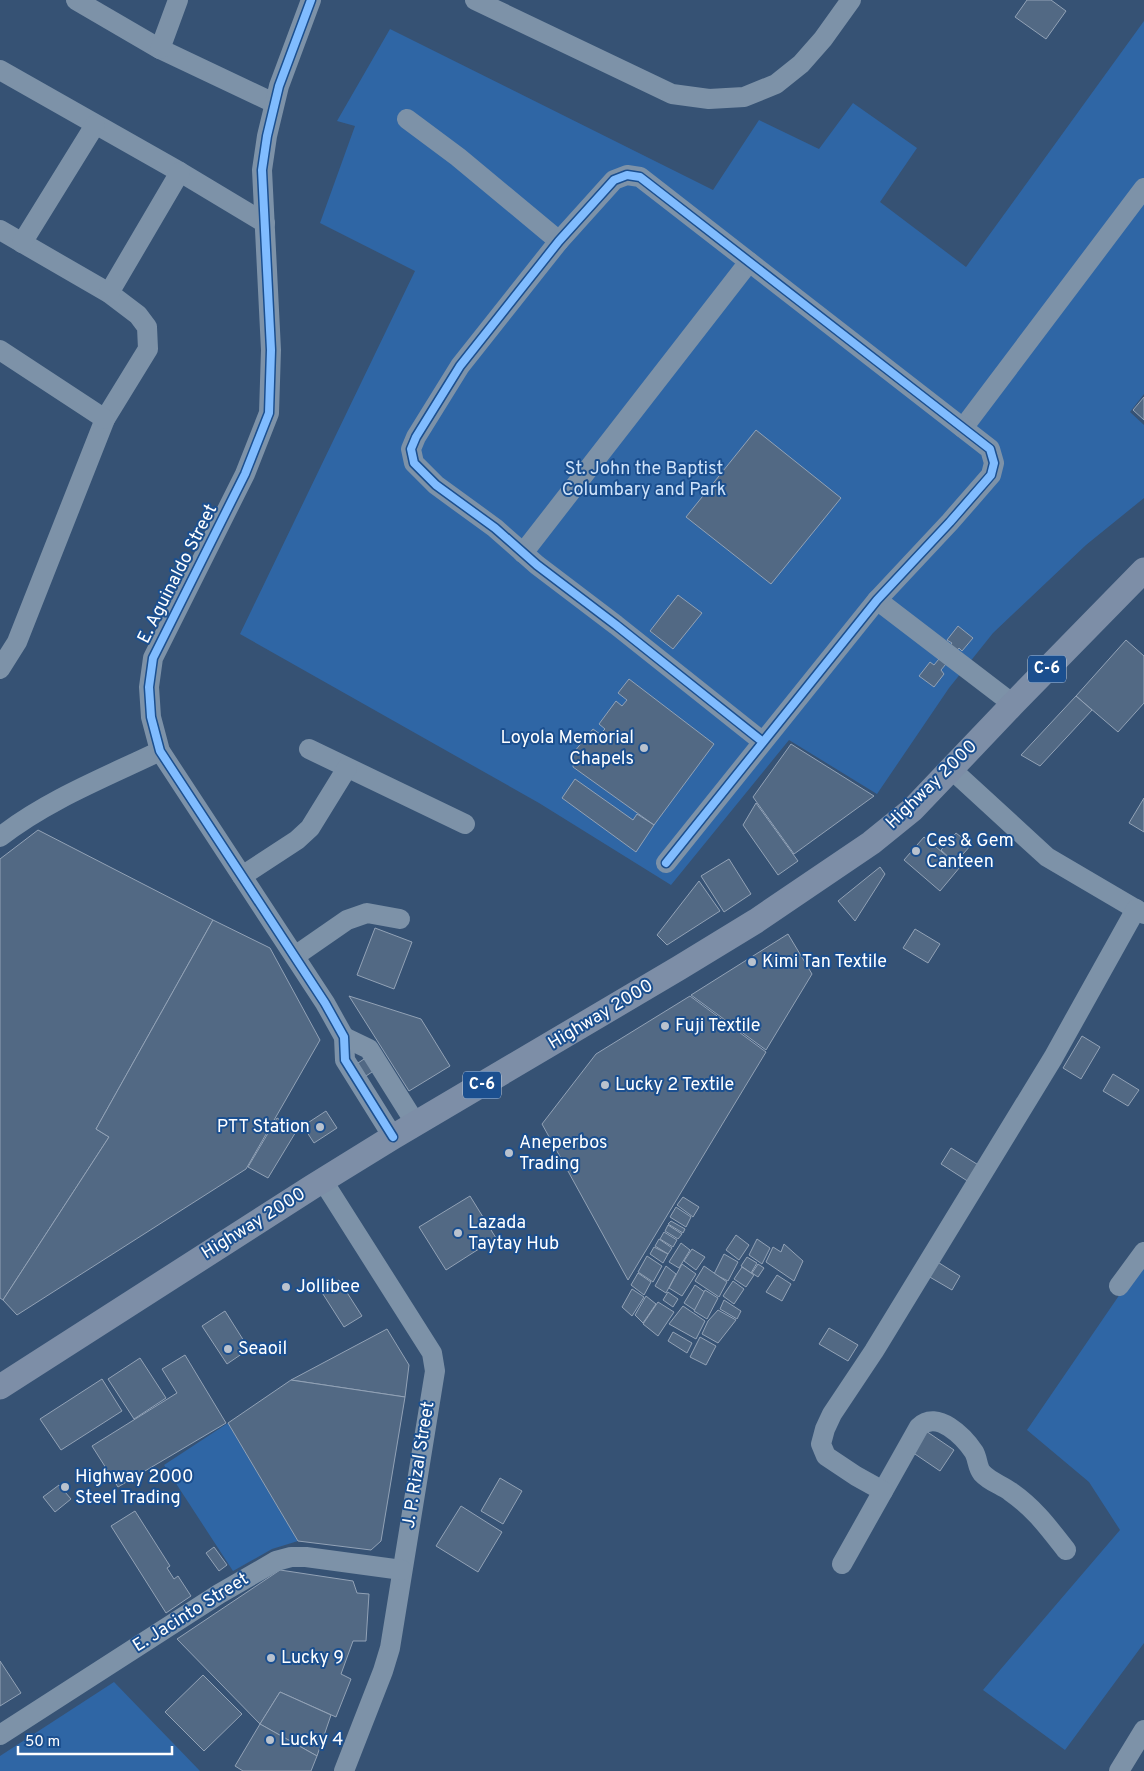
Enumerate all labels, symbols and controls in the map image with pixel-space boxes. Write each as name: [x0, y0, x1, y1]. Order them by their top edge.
park label: St. John the Baptist Columbary and Park: [562, 458, 726, 502]
street label: E. Aguinaldo Street: [133, 500, 223, 648]
road number: C-6: [1028, 656, 1066, 682]
place label: Loyola Memorial Chapels: [501, 727, 634, 771]
street label: Highway 2000: [881, 736, 983, 834]
marker: Loyola Memorial Chapels: [638, 742, 650, 754]
place label: Ces & Gem Canteen: [926, 830, 1014, 874]
marker: Ces & Gem Canteen: [910, 845, 922, 857]
place label: Kimi Tan Textile: [762, 951, 887, 974]
marker: Kimi Tan Textile: [746, 956, 758, 968]
street label: Highway 2000: [544, 975, 658, 1055]
place label: Fuji Textile: [675, 1015, 760, 1038]
marker: Fuji Textile: [659, 1020, 671, 1032]
road number: C-6: [463, 1072, 501, 1098]
place label: Lucky 2 Textile: [615, 1074, 734, 1097]
marker: Lucky 2 Textile: [599, 1079, 611, 1091]
place label: PTT Station: [217, 1116, 310, 1139]
marker: PTT Station: [314, 1121, 326, 1133]
place label: Aneperbos Trading: [519, 1132, 607, 1176]
marker: Aneperbos Trading: [503, 1147, 515, 1159]
street label: Highway 2000: [198, 1183, 310, 1265]
place label: Lazada Taytay Hub: [468, 1212, 559, 1256]
marker: Lazada Taytay Hub: [452, 1227, 464, 1239]
place label: Jollibee: [296, 1276, 360, 1299]
marker: Jollibee: [280, 1281, 292, 1293]
place label: Seaoil: [238, 1338, 287, 1361]
marker: Seaoil: [222, 1343, 234, 1355]
street label: J. P. Rizal Street: [398, 1400, 440, 1530]
place label: Highway 2000 Steel Trading: [75, 1466, 194, 1510]
marker: Highway 2000 Steel Trading: [59, 1481, 71, 1493]
street label: E. Jacinto Street: [129, 1568, 253, 1658]
place label: Lucky 9: [281, 1647, 344, 1670]
marker: Lucky 9: [265, 1652, 277, 1664]
scale bar: [18, 1724, 171, 1756]
place label: Lucky 4: [280, 1729, 343, 1752]
text: 50 m: [25, 1733, 60, 1752]
marker: Lucky 4: [264, 1734, 276, 1746]

